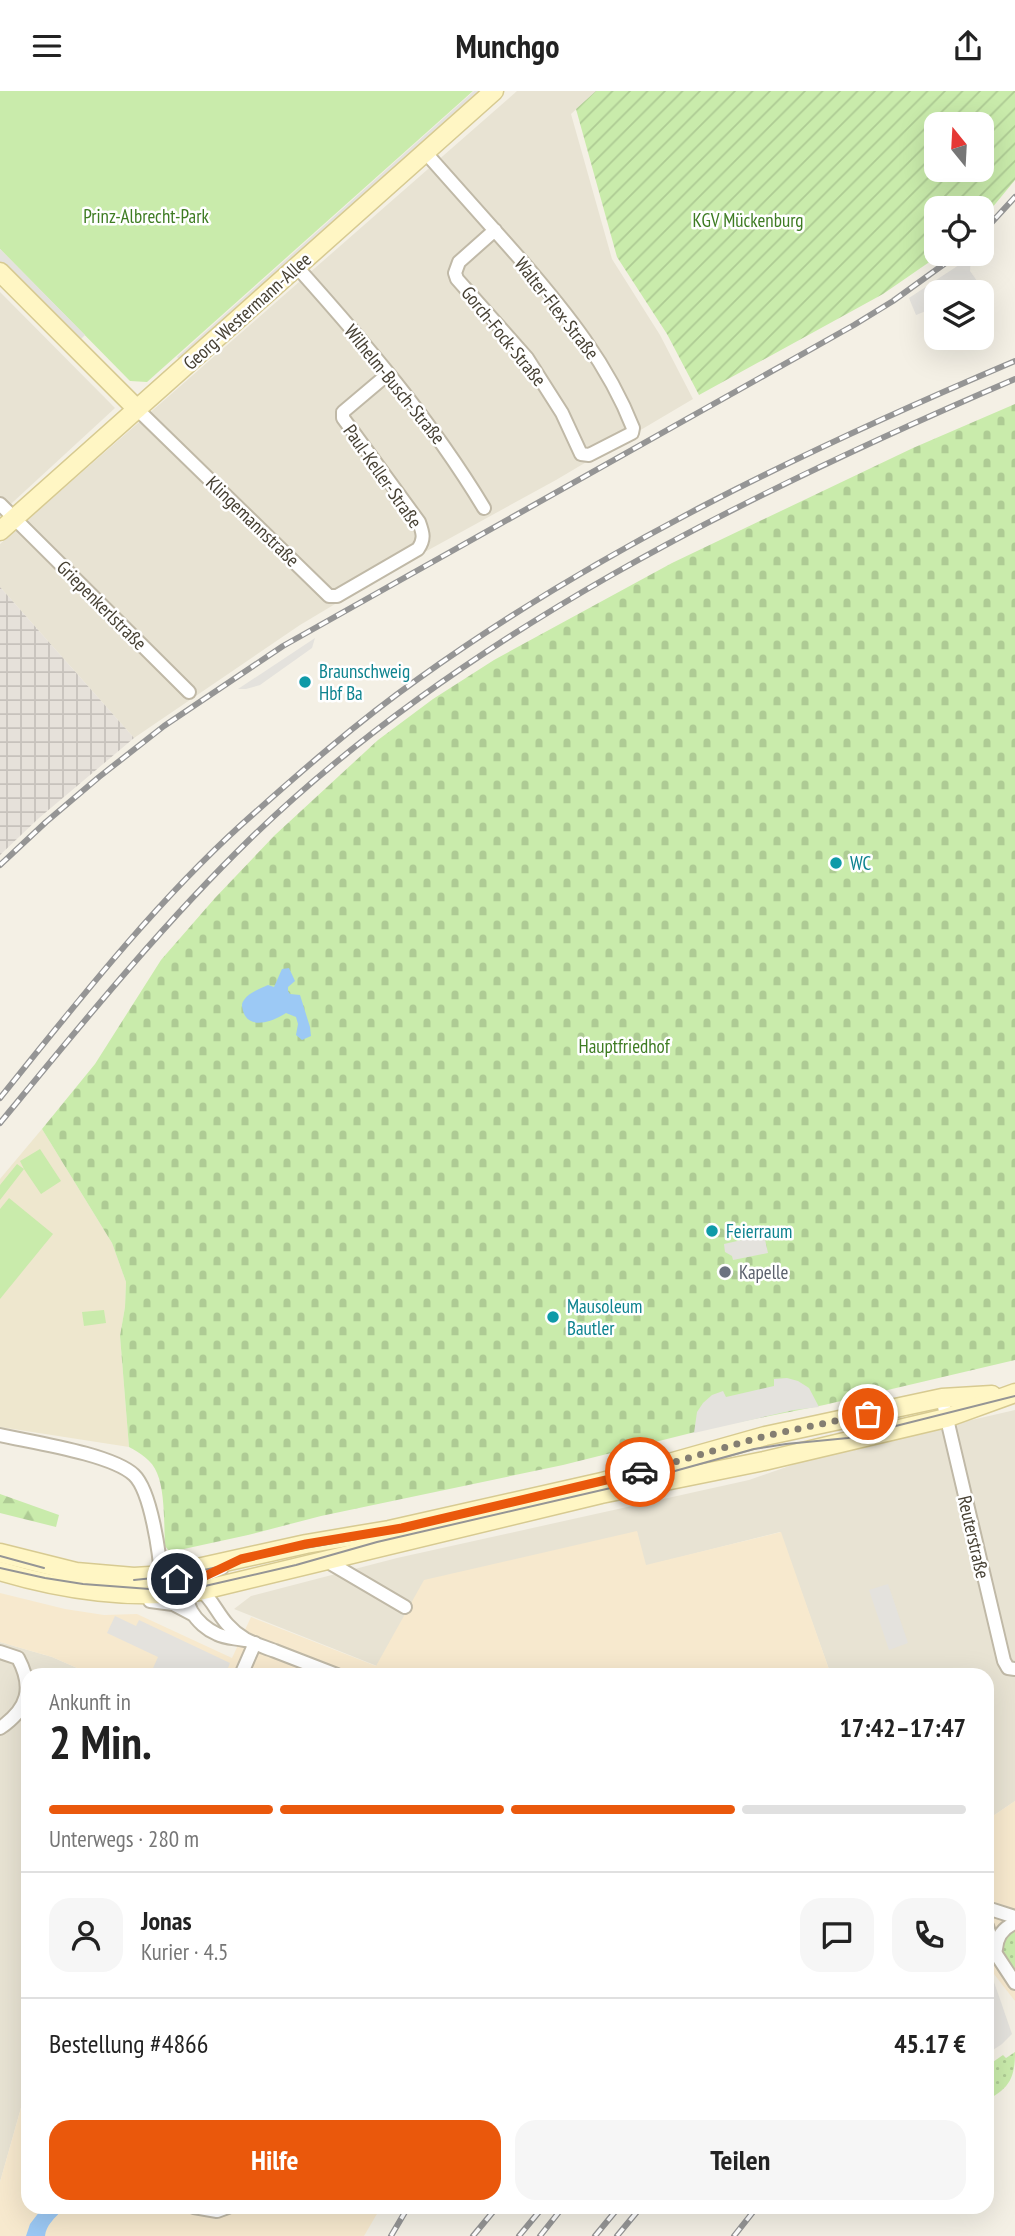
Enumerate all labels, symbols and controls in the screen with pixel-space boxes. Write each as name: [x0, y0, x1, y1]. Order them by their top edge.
text: Munchgo: [456, 25, 559, 67]
icon: menu: [28, 27, 66, 65]
icon: share: [949, 27, 987, 65]
north arrow: [924, 112, 994, 182]
map controls: [924, 112, 994, 350]
button: locate: [924, 196, 994, 266]
park label: Prinz-Albrecht-Park: [83, 204, 209, 228]
park label: KGV Mückenburg: [692, 208, 804, 232]
street label: Georg-Westermann-Allee: [178, 247, 316, 375]
street label: Walter-Flex-Straße: [510, 252, 605, 364]
button: layers: [924, 280, 994, 350]
street label: Gorch-Fock-Straße: [456, 281, 552, 391]
street label: Wilhelm-Busch-Straße: [339, 319, 451, 449]
street label: Paul-Keller-Straße: [338, 420, 428, 533]
street label: Klingemannstraße: [201, 470, 305, 572]
street label: Griepenkerlstraße: [52, 555, 152, 655]
place label: Braunschweig Hbf Ba: [319, 659, 410, 705]
marker: Braunschweig Hbf Ba: [297, 674, 313, 690]
place label: WC: [850, 851, 871, 875]
marker: WC: [828, 855, 844, 871]
park label: Hauptfriedhof: [578, 1034, 671, 1058]
place label: Feierraum: [726, 1219, 792, 1243]
marker: Feierraum: [704, 1223, 720, 1239]
place label: Kapelle: [739, 1260, 789, 1284]
marker: Kapelle: [717, 1264, 733, 1280]
place label: Mausoleum Bautler: [567, 1294, 642, 1340]
marker: Mausoleum Bautler: [545, 1309, 561, 1325]
pin: [838, 1384, 898, 1444]
icon: bag: [849, 1395, 887, 1433]
courier: [605, 1437, 675, 1507]
icon: car: [621, 1453, 659, 1491]
street label: Reuterstraße: [953, 1493, 995, 1581]
pin: [147, 1549, 207, 1609]
icon: home: [158, 1560, 196, 1598]
text: Ankunft in: [49, 1687, 131, 1716]
text: 17:42–17:47: [839, 1711, 966, 1744]
text: 2 Min.: [49, 1712, 152, 1772]
text: Unterwegs · 280 m: [49, 1824, 199, 1853]
button: person: [49, 1898, 123, 1972]
button: chat: [800, 1898, 874, 1972]
button: phone: [892, 1898, 966, 1972]
text: Jonas: [141, 1904, 192, 1937]
text: Kurier · 4.5: [141, 1937, 228, 1966]
text: Bestellung #4866: [49, 2027, 209, 2060]
text: 45.17 €: [894, 2027, 966, 2060]
button: Hilfe: [49, 2120, 501, 2200]
button: Teilen: [515, 2120, 966, 2200]

